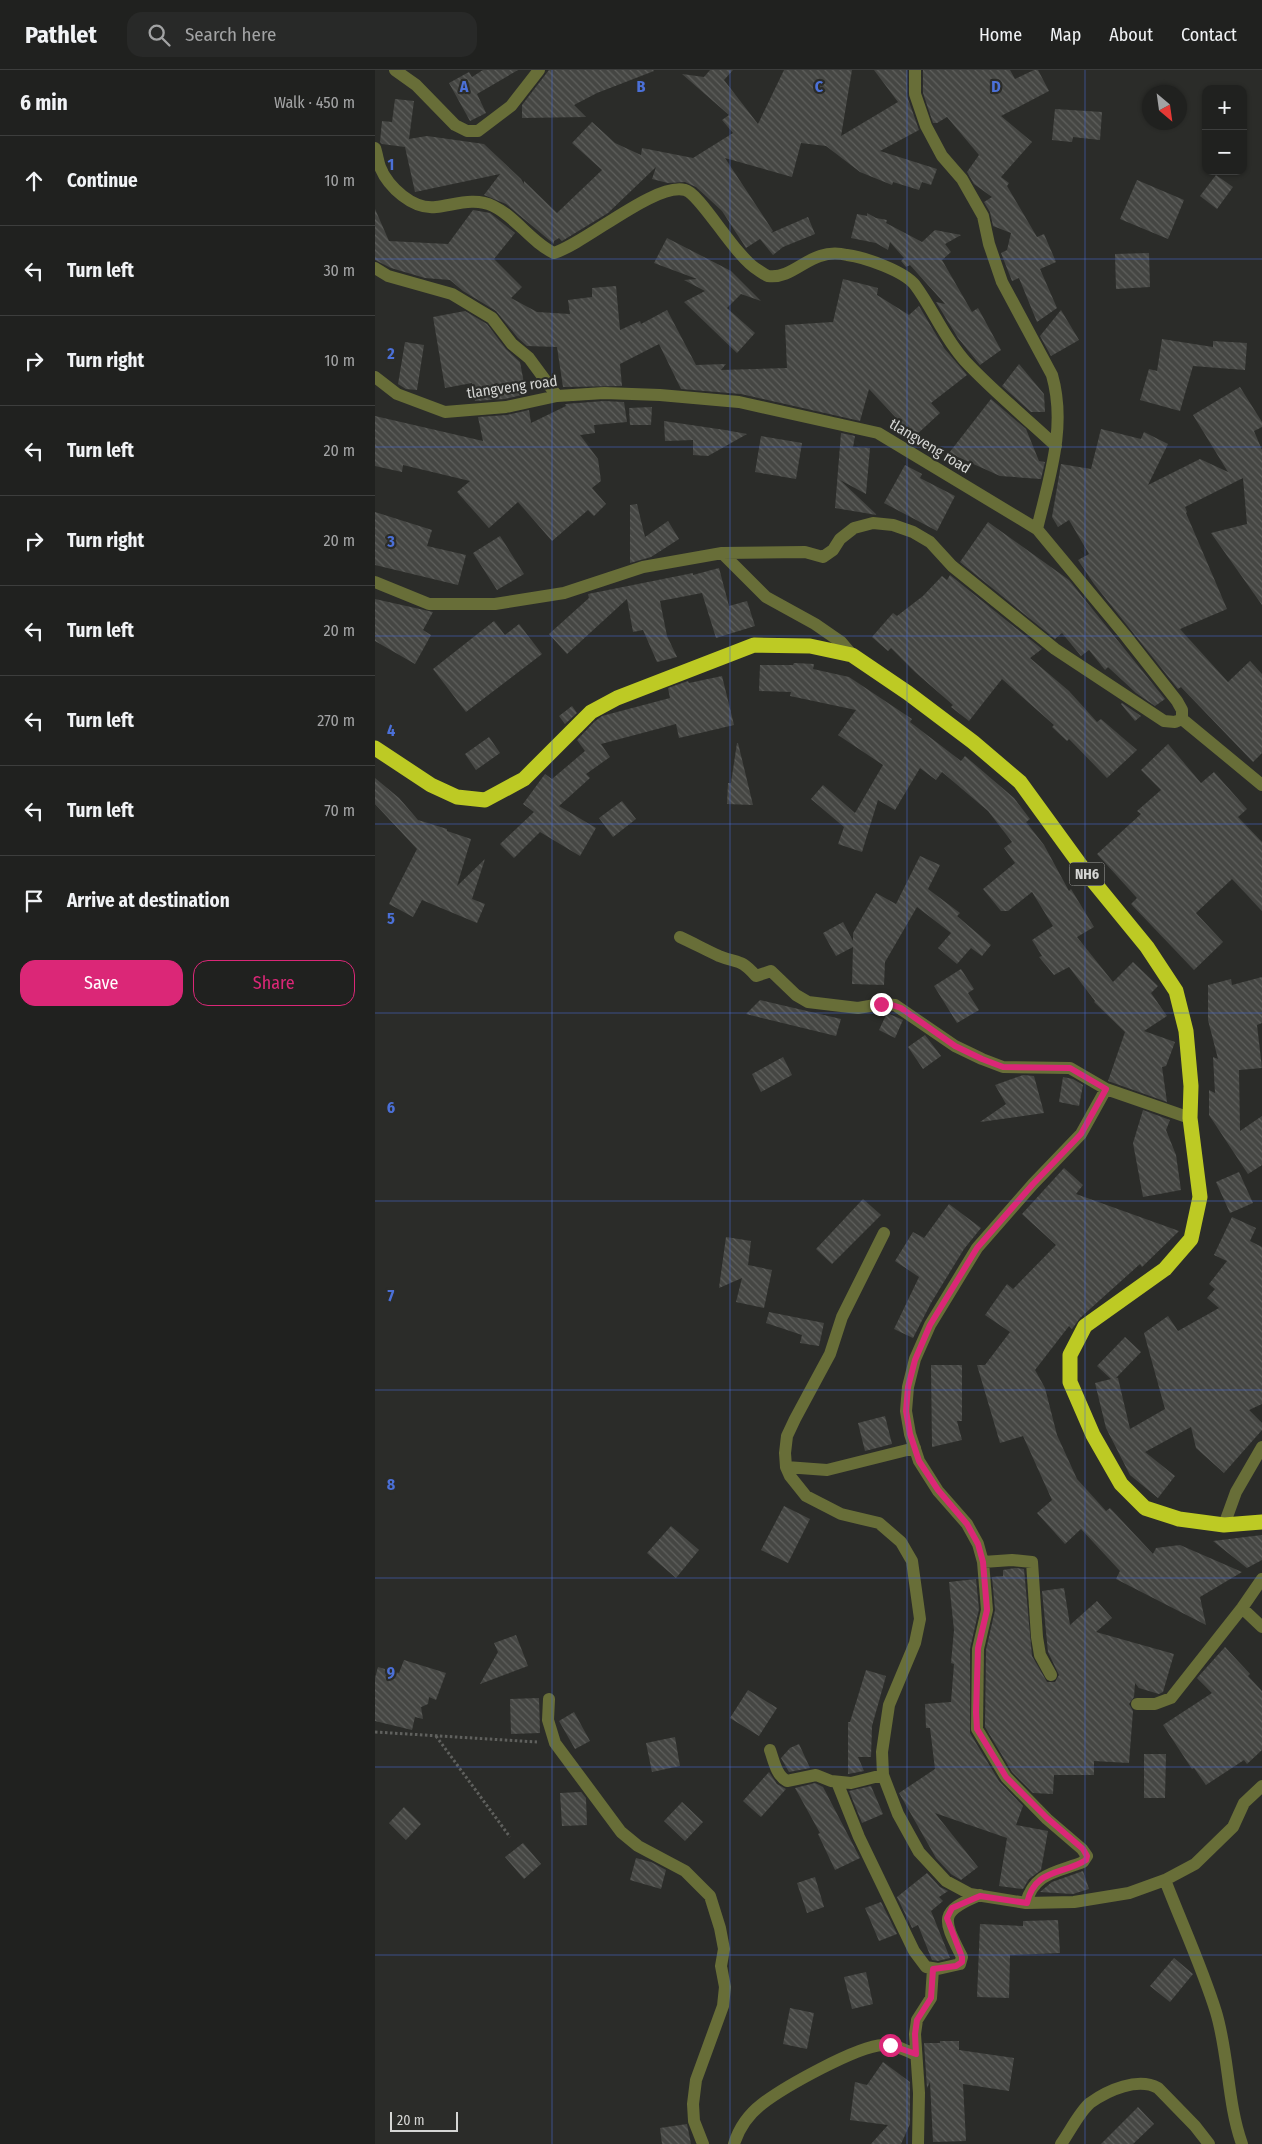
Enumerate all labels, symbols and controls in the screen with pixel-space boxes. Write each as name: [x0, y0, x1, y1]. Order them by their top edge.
search box: [127, 12, 477, 57]
text: Pathlet: [25, 21, 97, 49]
icon: search: [145, 21, 173, 49]
text: Search here: [185, 23, 276, 46]
text: Home: [979, 24, 1022, 46]
text: Map: [1050, 24, 1081, 46]
text: About: [1109, 24, 1153, 46]
text: Contact: [1181, 24, 1237, 46]
text: A: [459, 77, 469, 96]
text: B: [637, 77, 646, 96]
text: C: [815, 77, 824, 96]
text: D: [991, 77, 1001, 96]
north arrow: [1142, 85, 1187, 130]
map controls: [1202, 85, 1247, 175]
button: +: [1202, 85, 1247, 130]
text: 6 min: [20, 90, 68, 116]
text: Walk · 450 m: [274, 93, 355, 112]
button: −: [1202, 130, 1247, 175]
text: 1: [388, 155, 394, 174]
icon: ahead: [20, 167, 48, 195]
text: Continue: [67, 169, 138, 192]
text: 10 m: [324, 171, 355, 190]
icon: left: [20, 257, 48, 285]
text: Turn left: [67, 259, 134, 282]
text: 30 m: [323, 261, 355, 280]
text: 2: [386, 344, 395, 363]
icon: right: [20, 347, 48, 375]
text: Turn right: [67, 349, 144, 372]
text: 10 m: [324, 351, 355, 370]
street label: tlangveng road: [465, 372, 559, 402]
street label: tlangveng road: [886, 415, 974, 477]
icon: left: [20, 437, 48, 465]
text: Turn left: [67, 439, 134, 462]
text: 20 m: [324, 441, 355, 460]
icon: right: [20, 527, 48, 555]
text: Turn right: [67, 529, 144, 552]
text: 20 m: [324, 531, 355, 550]
text: 3: [386, 532, 395, 551]
icon: left: [20, 617, 48, 645]
text: Turn left: [67, 619, 134, 642]
text: 20 m: [324, 621, 355, 640]
icon: left: [20, 707, 48, 735]
text: Turn left: [67, 709, 134, 732]
text: 270 m: [317, 711, 355, 730]
text: 4: [387, 721, 395, 740]
icon: left: [20, 797, 48, 825]
text: Turn left: [67, 799, 134, 822]
text: 70 m: [324, 801, 355, 820]
road number: NH6: [1069, 862, 1105, 886]
icon: arrive: [20, 887, 48, 915]
text: Arrive at destination: [67, 889, 230, 912]
text: 5: [387, 909, 395, 928]
button: Save: [20, 960, 183, 1006]
button: Share: [193, 960, 355, 1006]
route end: [870, 993, 893, 1016]
text: 6: [387, 1098, 395, 1117]
text: 7: [388, 1286, 395, 1305]
text: 8: [387, 1475, 396, 1494]
text: 9: [387, 1663, 395, 1682]
route start: [879, 2034, 902, 2057]
scale bar: [390, 2109, 457, 2132]
text: 20 m: [397, 2112, 425, 2129]

